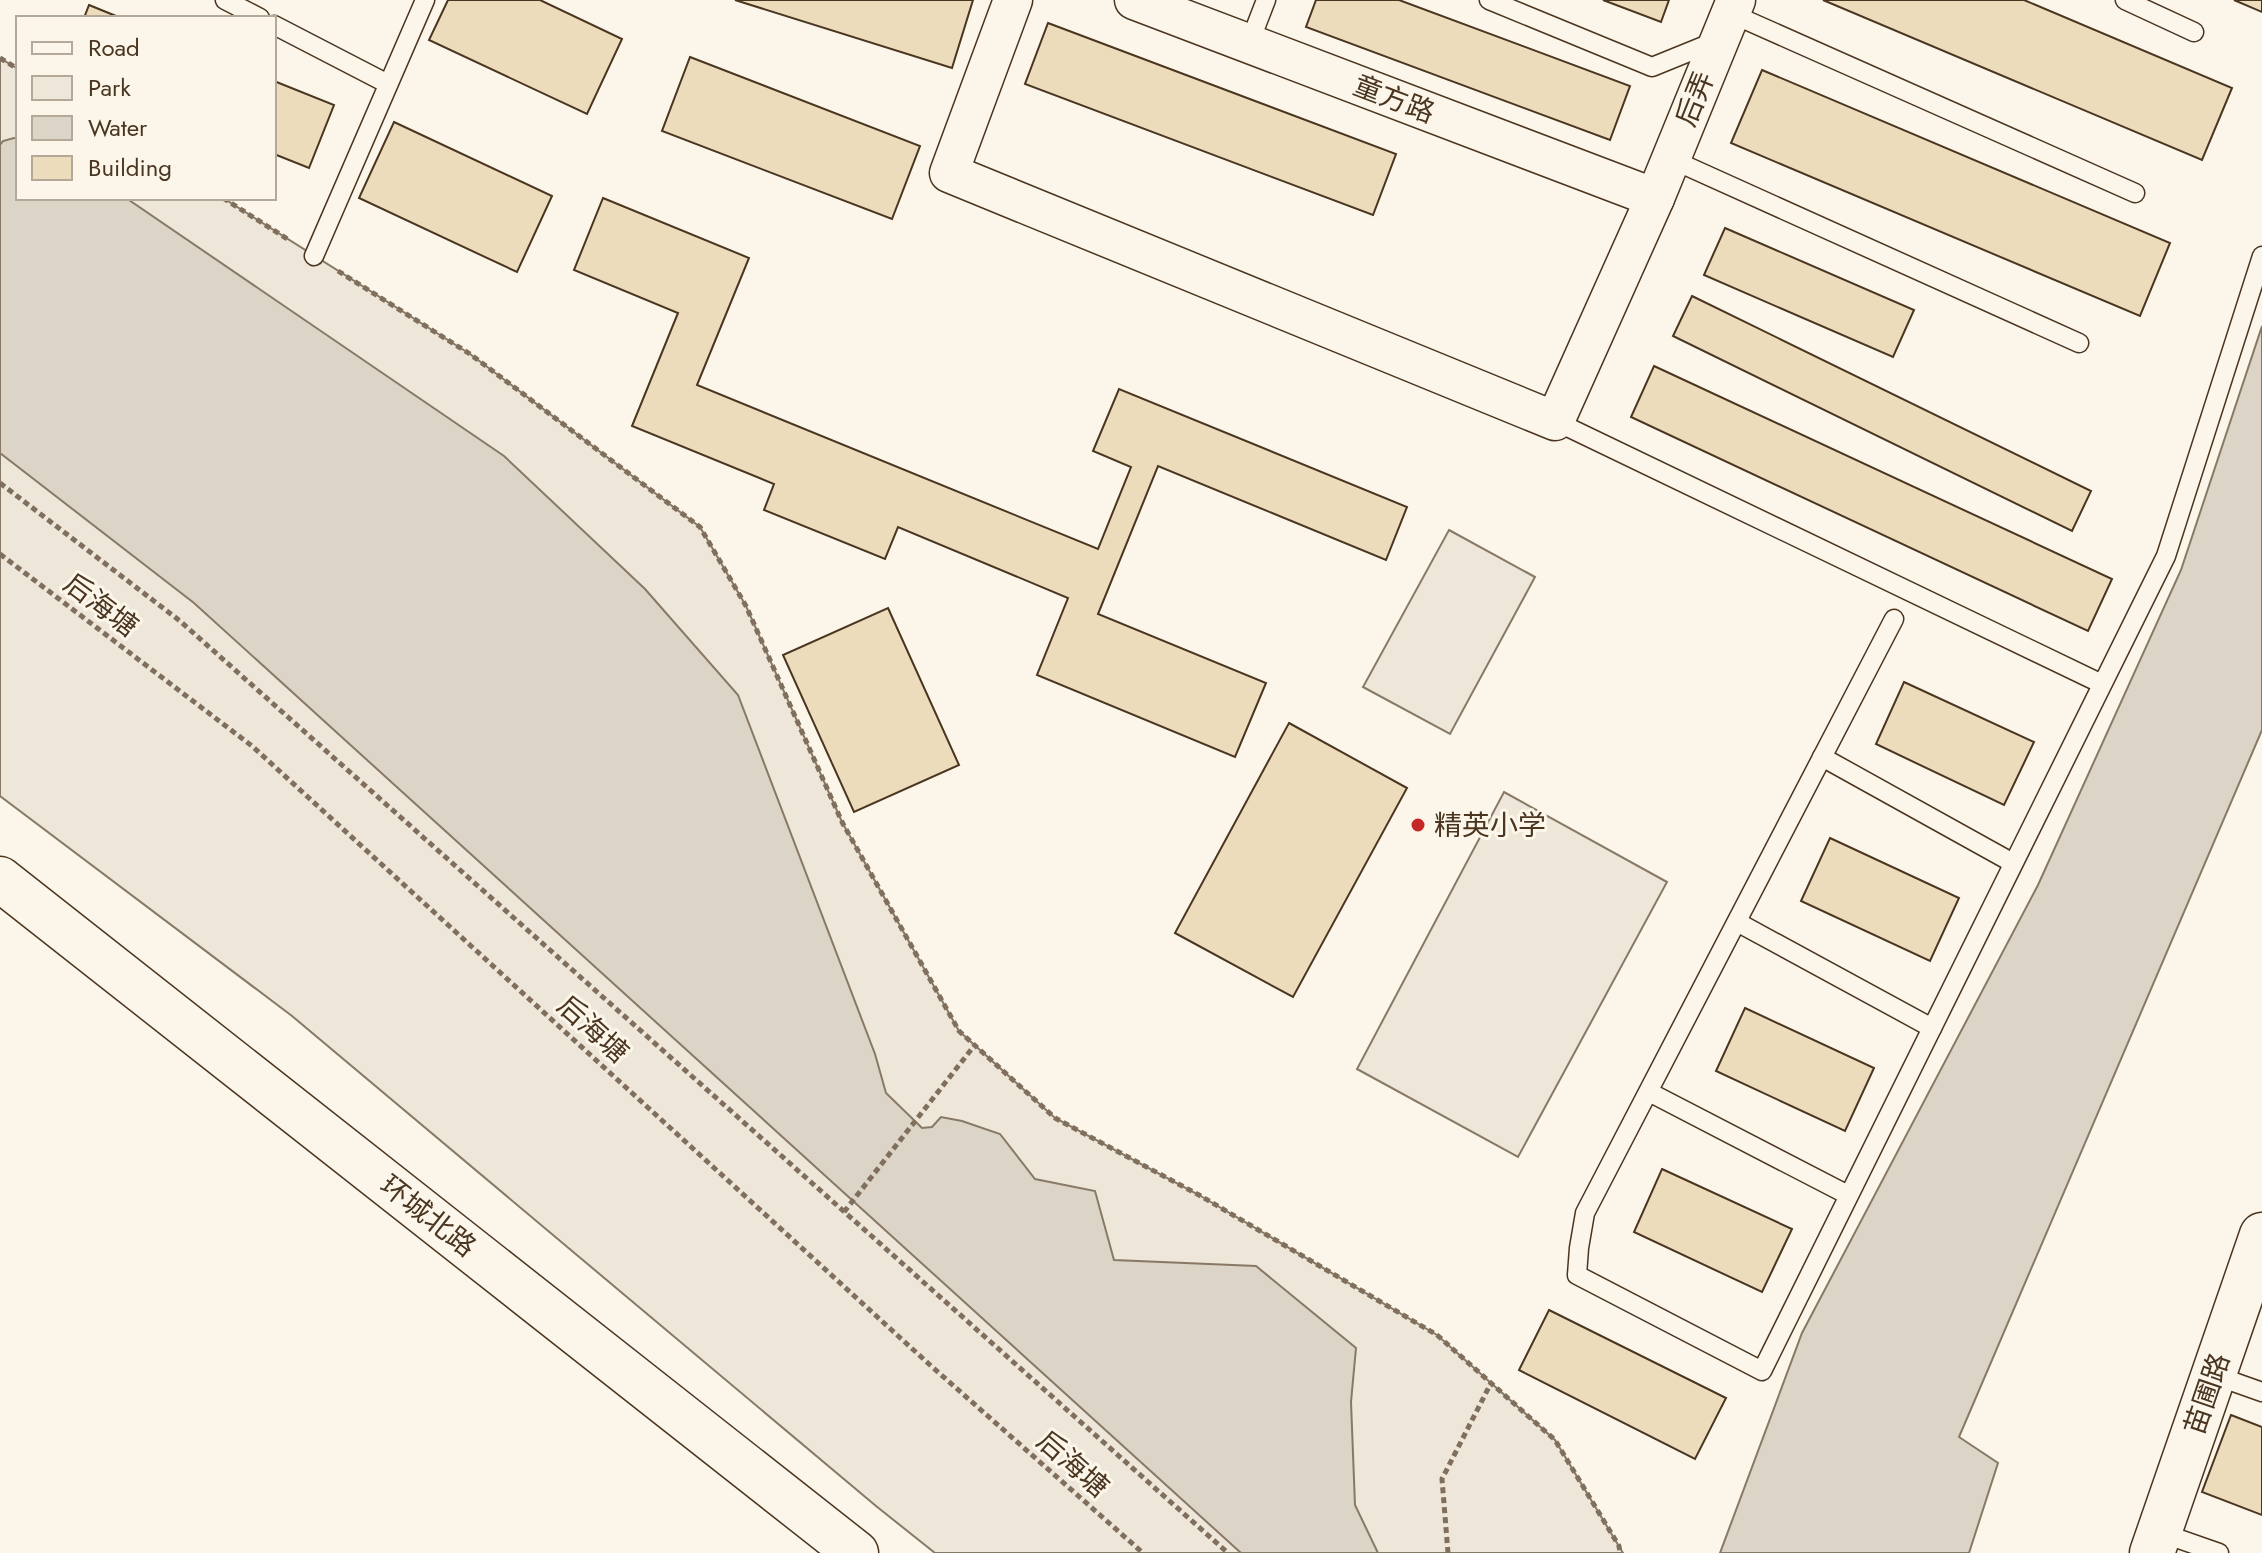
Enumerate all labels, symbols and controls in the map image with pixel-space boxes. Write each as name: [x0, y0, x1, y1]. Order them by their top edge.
legend: [16, 16, 276, 200]
text: Road: [88, 30, 140, 65]
street label: 童方路: [1347, 65, 1441, 133]
street label: 后弄: [1666, 65, 1724, 133]
text: Park: [88, 70, 131, 105]
text: Water: [88, 110, 148, 145]
text: Building: [88, 150, 172, 185]
street label: 后海塘: [55, 563, 147, 647]
place label: 精英小学: [1434, 805, 1546, 846]
marker: 精英小学: [1409, 816, 1427, 834]
street label: 后海塘: [548, 986, 638, 1072]
street label: 环城北路: [371, 1165, 485, 1267]
street label: 苗圃路: [2174, 1348, 2240, 1440]
street label: 后海塘: [1028, 1421, 1118, 1507]

